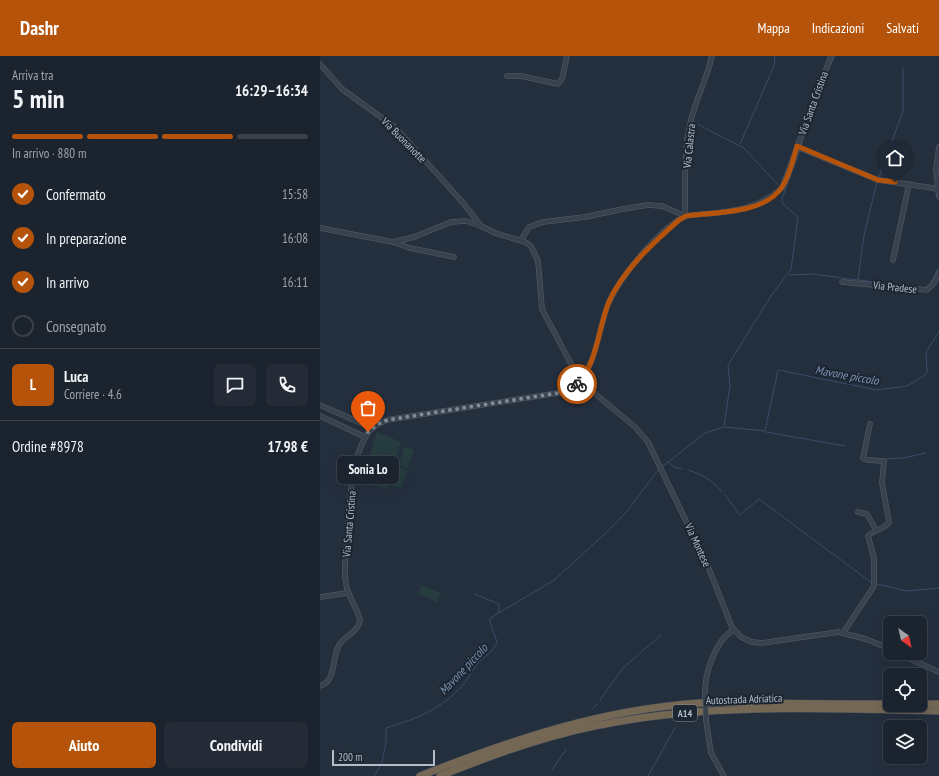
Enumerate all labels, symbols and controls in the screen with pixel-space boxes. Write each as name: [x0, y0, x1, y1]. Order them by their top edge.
text: Dashr: [20, 16, 59, 40]
text: Mappa: [758, 19, 790, 37]
text: Indicazioni: [812, 19, 864, 37]
text: Salvati: [886, 19, 919, 37]
text: Arriva tra: [12, 67, 53, 84]
street label: Via Santa Cristina: [795, 69, 831, 138]
text: 16:29–16:34: [235, 81, 308, 100]
text: 5 min: [12, 82, 65, 115]
street label: Via Buonanotte: [378, 114, 430, 166]
street label: Via Calastra: [680, 123, 698, 170]
pin: [878, 141, 912, 182]
text: In arrivo · 880 m: [12, 145, 86, 162]
icon: home: [884, 147, 906, 169]
icon: check: [12, 183, 34, 205]
text: Confermato: [46, 185, 106, 204]
text: 15:58: [282, 186, 308, 203]
icon: check: [12, 227, 34, 249]
text: In preparazione: [46, 229, 127, 248]
text: 16:08: [282, 230, 308, 247]
icon: check: [12, 271, 34, 293]
text: In arrivo: [46, 273, 89, 292]
text: 16:11: [282, 274, 308, 291]
street label: Via Pradese: [871, 278, 918, 296]
text: Consegnato: [46, 317, 106, 336]
water label: Mavone piccolo: [814, 362, 881, 388]
button: chat: [214, 364, 256, 406]
button: phone: [266, 364, 308, 406]
courier: [557, 364, 597, 404]
text: Luca: [64, 367, 89, 386]
icon: bike: [566, 373, 588, 395]
text: L: [30, 375, 36, 394]
text: Corriere · 4.6: [64, 386, 122, 403]
pin: [351, 391, 385, 432]
icon: bag: [357, 397, 379, 419]
text: Ordine #8978: [12, 437, 84, 456]
text: 17.98 €: [267, 437, 308, 456]
callout: Sonia Lo: [337, 456, 399, 484]
text: Sonia Lo: [348, 461, 388, 478]
street label: Via Santa Cristina: [339, 490, 359, 559]
street label: Via Montese: [681, 520, 714, 569]
north arrow: [883, 616, 927, 660]
map controls: [883, 616, 927, 764]
water label: Mavone piccolo: [436, 640, 491, 698]
button: locate: [883, 668, 927, 712]
street label: Autostrada Adriatica: [706, 691, 782, 707]
road number: A14: [673, 705, 697, 721]
button: layers: [883, 720, 927, 764]
button: Aiuto: [12, 722, 156, 768]
button: Condividi: [164, 722, 308, 768]
scale bar: [332, 748, 435, 767]
text: 200 m: [338, 750, 362, 764]

